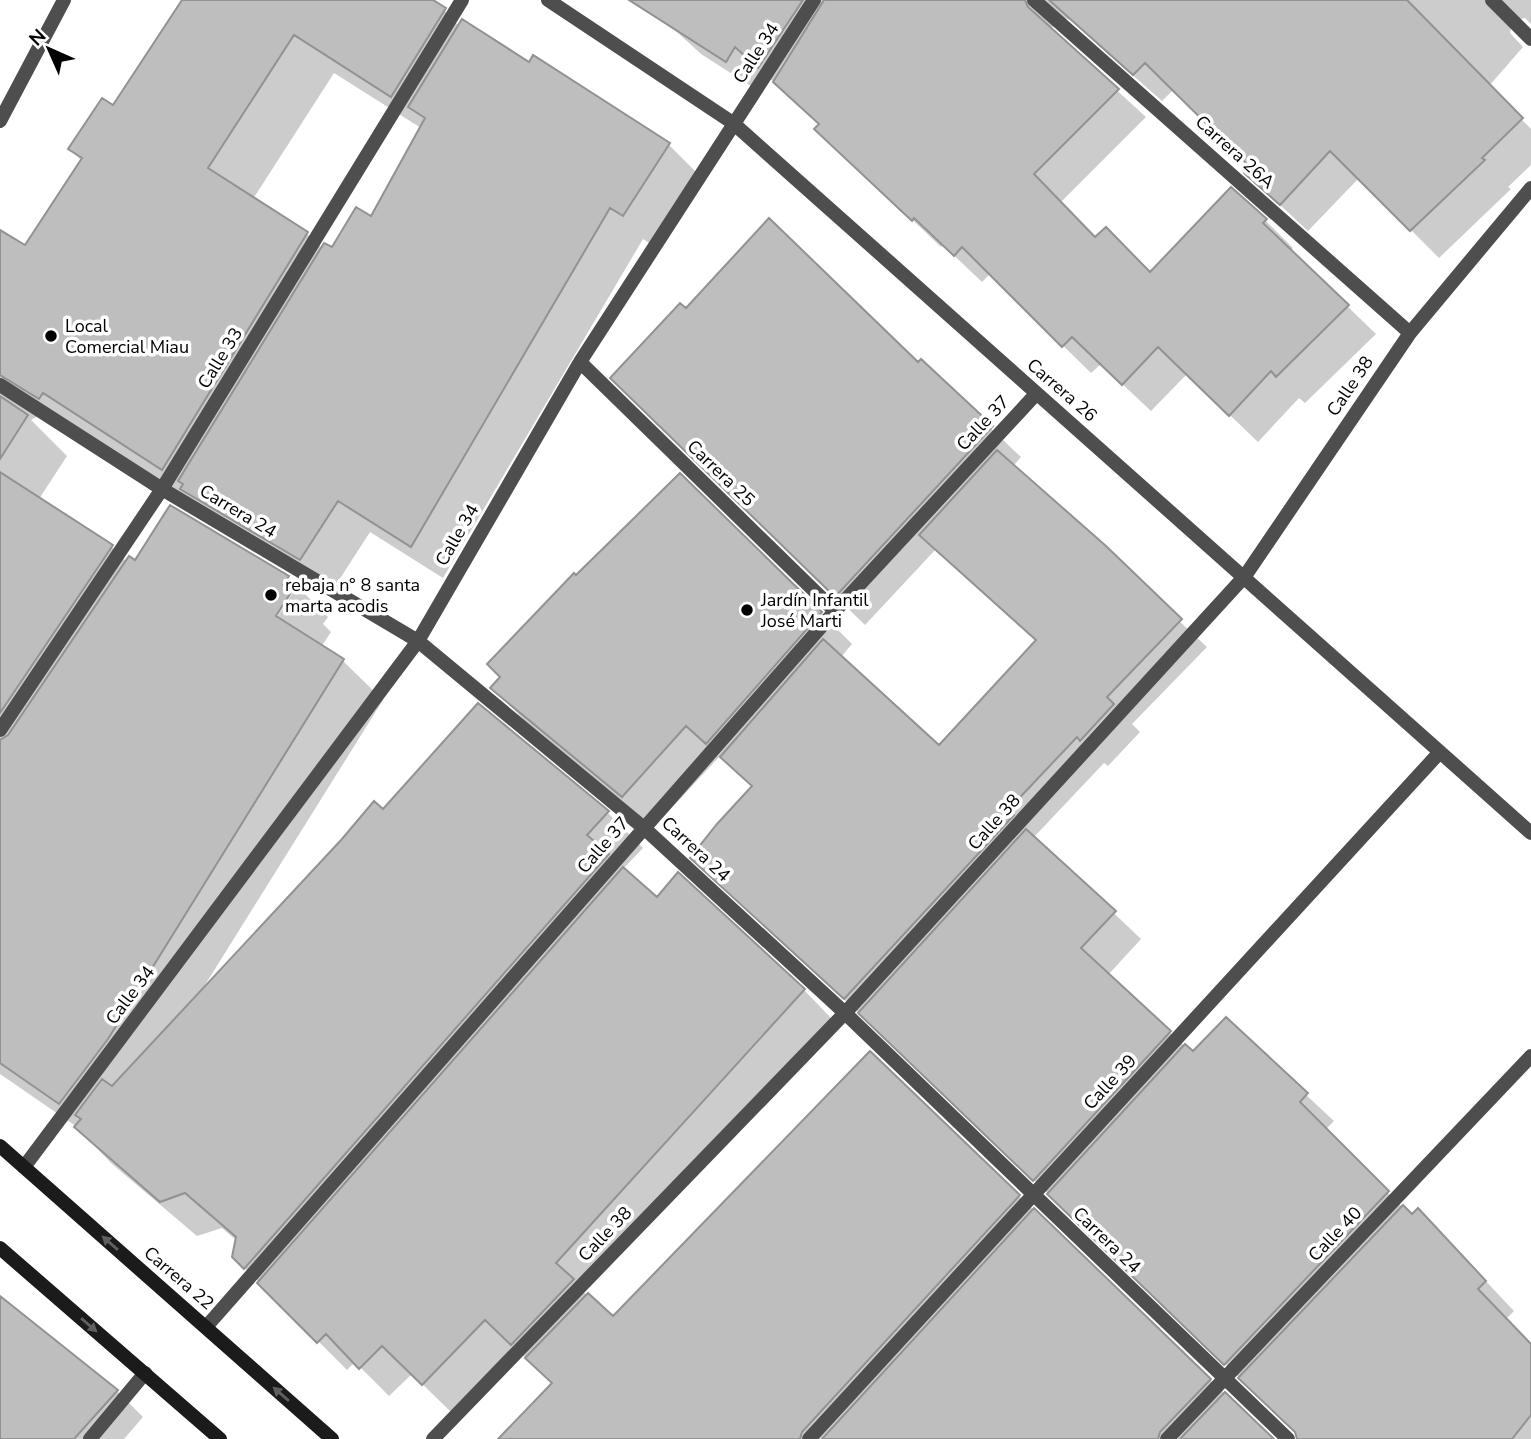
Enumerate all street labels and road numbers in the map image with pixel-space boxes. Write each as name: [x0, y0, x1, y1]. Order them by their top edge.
street label: Calle 34: [727, 18, 785, 88]
street label: Carrera 26A: [1190, 110, 1280, 194]
street label: Calle 33: [192, 323, 248, 393]
street label: Calle 38: [1321, 351, 1379, 421]
street label: Carrera 26: [1022, 353, 1102, 427]
street label: Calle 37: [951, 390, 1015, 456]
street label: Carrera 25: [682, 435, 760, 511]
street label: Carrera 24: [195, 479, 281, 543]
street label: Calle 34: [430, 500, 484, 570]
street label: Calle 38: [962, 789, 1026, 855]
street label: Carrera 24: [656, 811, 736, 887]
street label: Calle 37: [572, 812, 634, 878]
street label: Calle 34: [100, 961, 160, 1029]
street label: Calle 39: [1078, 1049, 1142, 1115]
street label: Calle 38: [573, 1201, 637, 1267]
street label: Calle 40: [1303, 1201, 1367, 1267]
street label: Carrera 24: [1068, 1202, 1146, 1279]
street label: Carrera 22: [139, 1241, 219, 1315]

